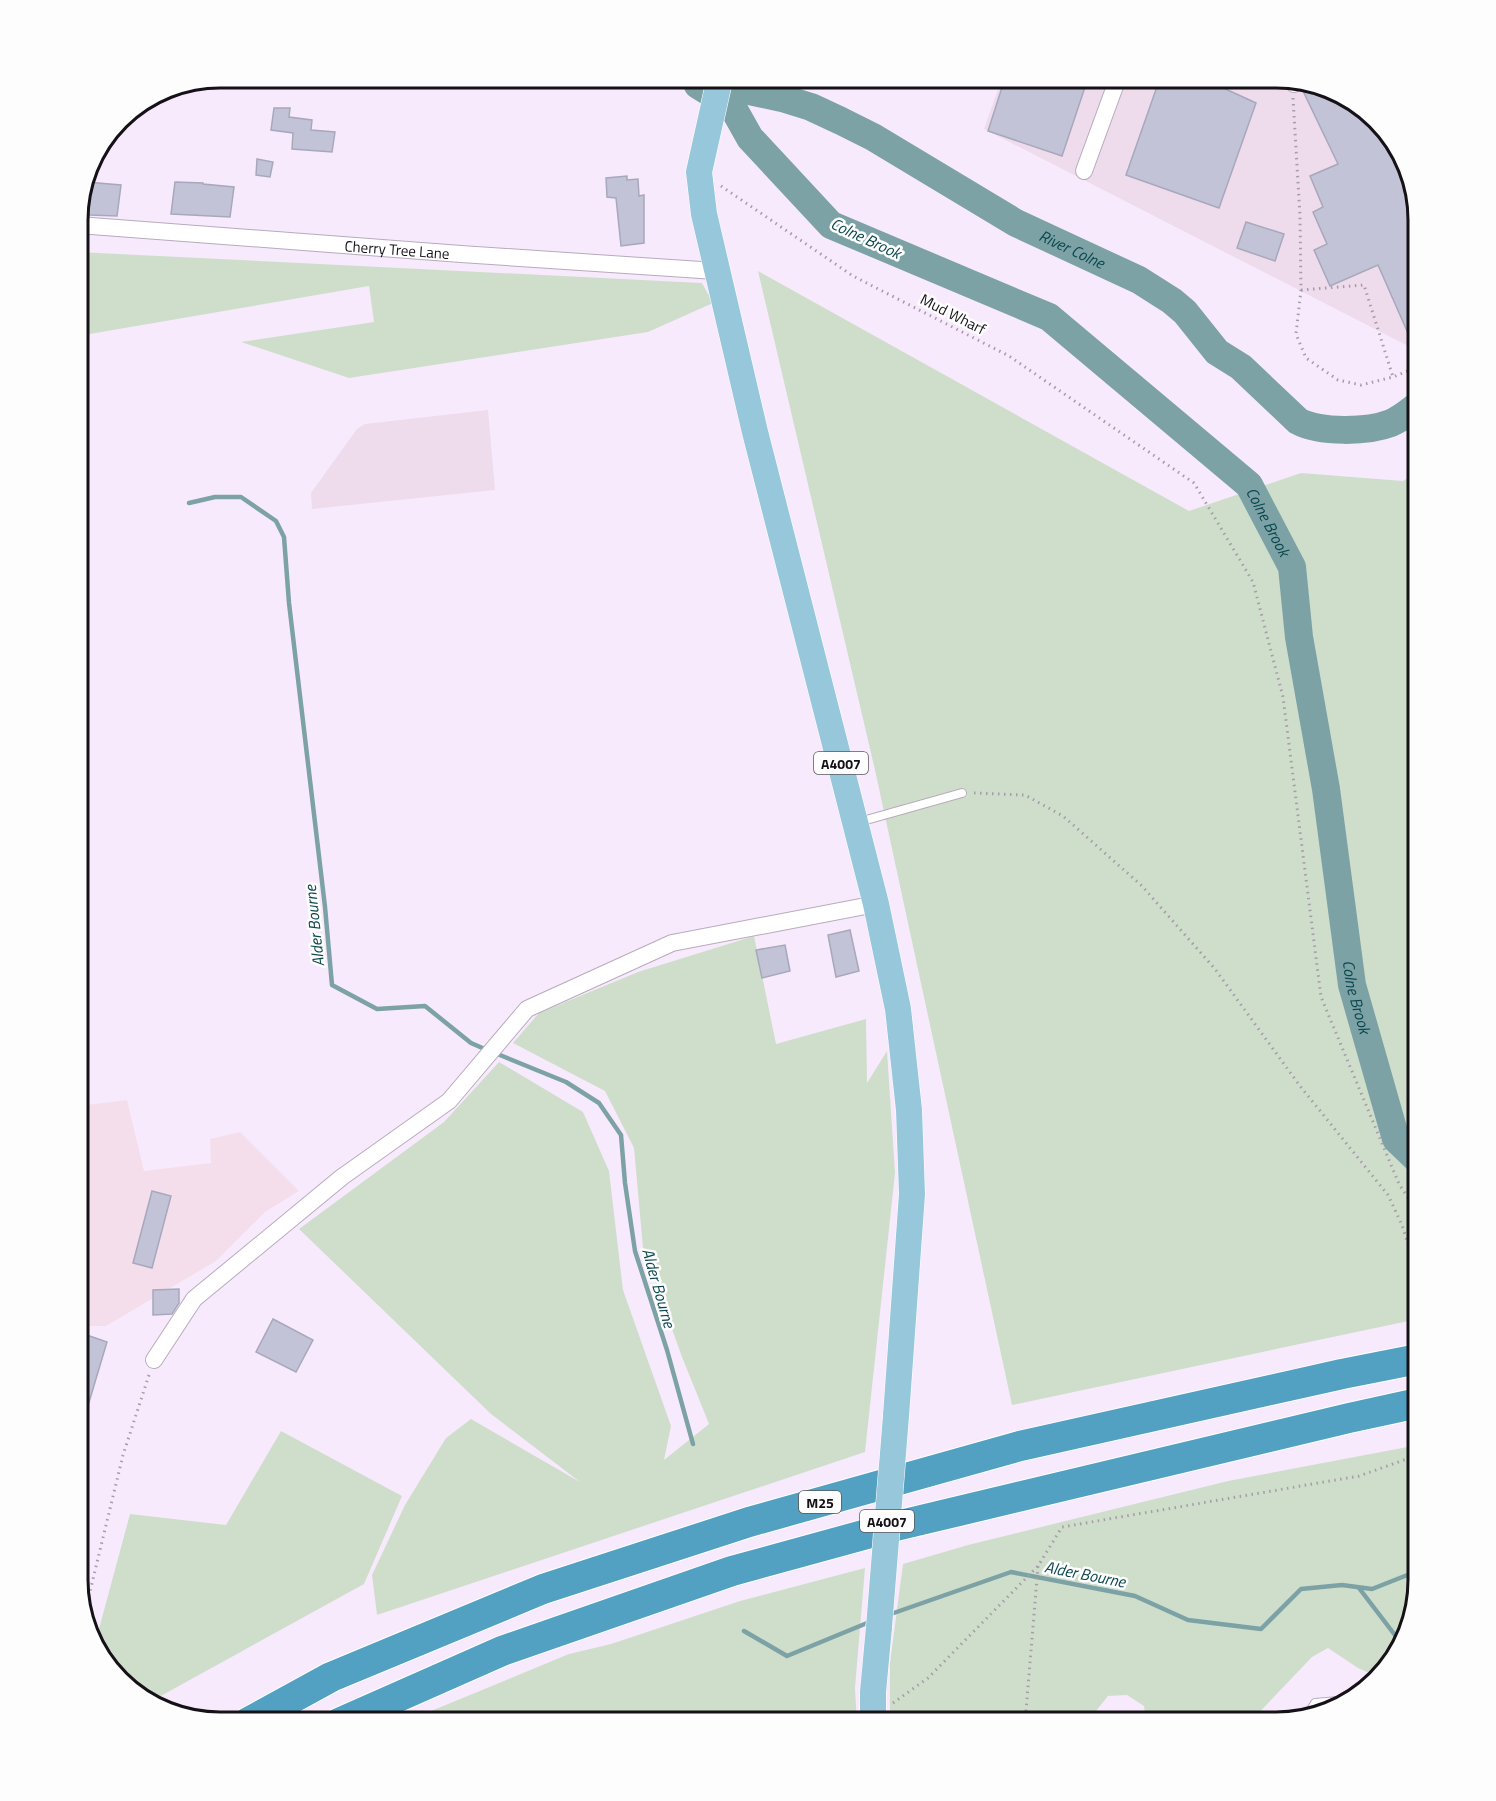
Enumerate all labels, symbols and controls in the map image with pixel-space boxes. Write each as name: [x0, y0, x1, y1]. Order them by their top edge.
water label: Colne Brook: [827, 211, 907, 266]
water label: River Colne: [1035, 223, 1110, 275]
street label: Cherry Tree Lane: [344, 234, 450, 265]
street label: Mud Wharf: [916, 288, 990, 340]
water label: Colne Brook: [1240, 483, 1297, 562]
road number: A4007: [814, 752, 868, 774]
water label: Alder Bourne: [298, 882, 330, 968]
water label: Colne Brook: [1337, 959, 1378, 1038]
water label: Alder Bourne: [636, 1245, 682, 1332]
road number: M25: [799, 1491, 841, 1513]
road number: A4007: [860, 1510, 914, 1532]
water label: Alder Bourne: [1043, 1554, 1129, 1594]

